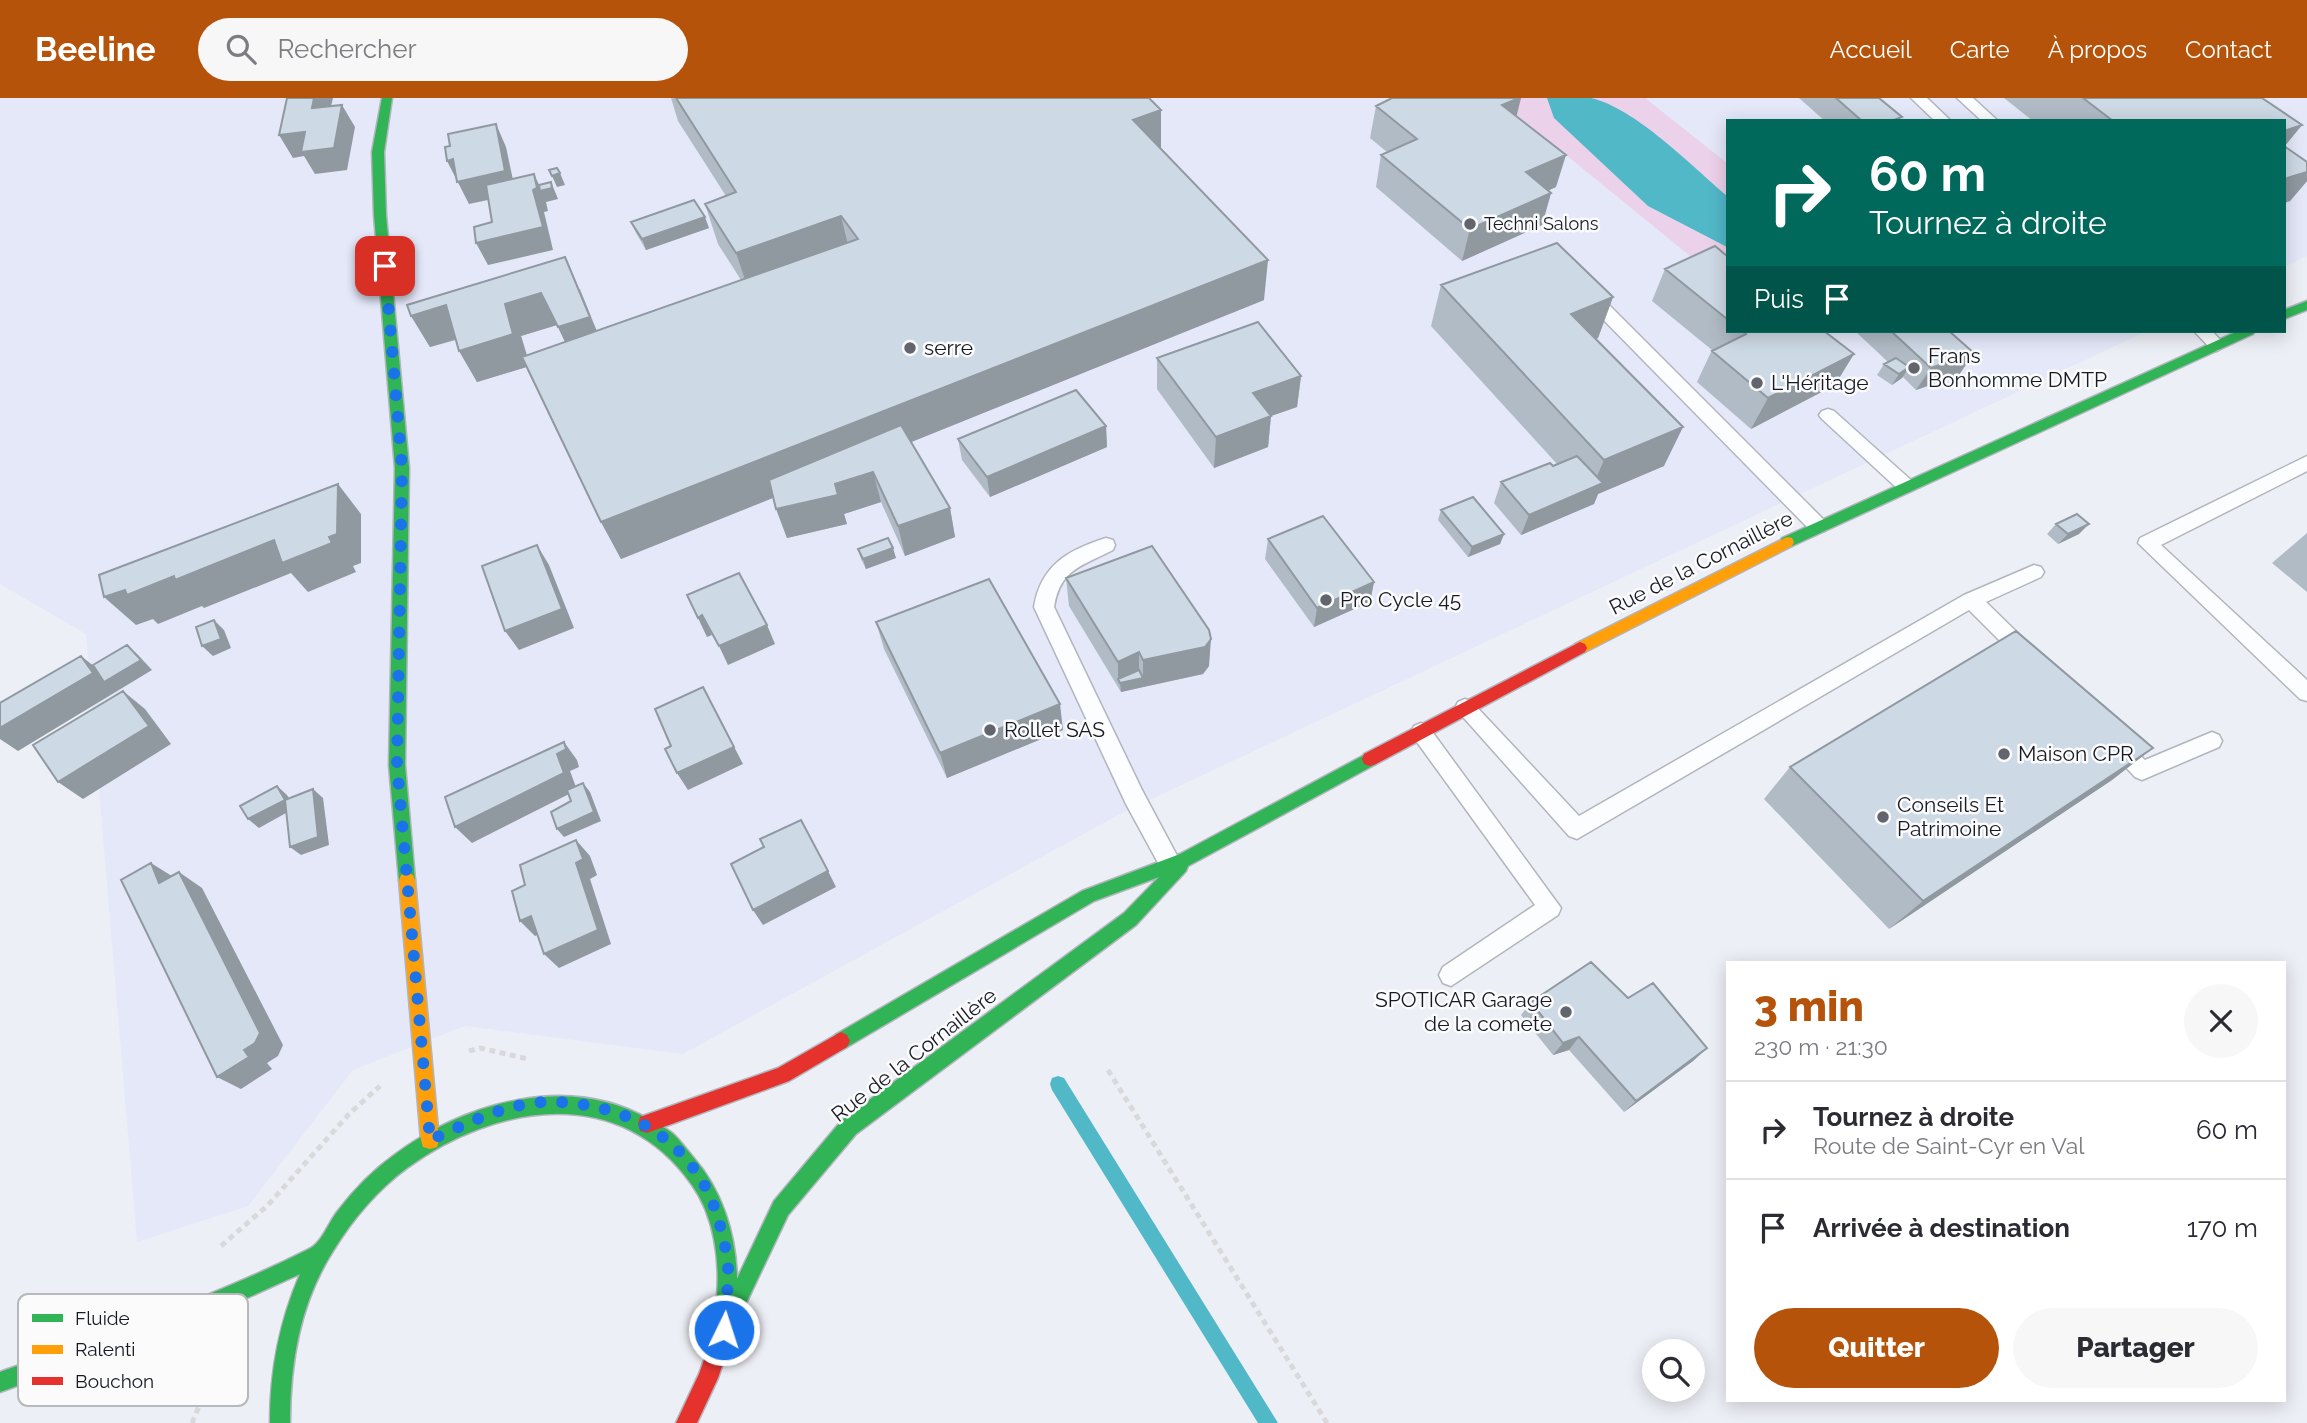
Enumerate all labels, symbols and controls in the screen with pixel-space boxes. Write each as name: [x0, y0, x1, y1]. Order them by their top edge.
search box: [198, 18, 688, 81]
text: Beeline: [35, 30, 156, 69]
icon: search: [222, 30, 260, 68]
text: Rechercher: [278, 34, 417, 64]
text: Accueil: [1830, 35, 1912, 64]
text: Carte: [1950, 35, 2010, 64]
text: À propos: [2048, 35, 2147, 64]
text: Contact: [2185, 35, 2272, 64]
text: 60 m: [1869, 145, 1986, 202]
icon: right: [1754, 147, 1845, 238]
text: Tournez à droite: [1869, 204, 2107, 241]
place label: Techni Salons: [1484, 213, 1599, 234]
marker: Techni Salons: [1462, 216, 1478, 232]
pin: [355, 236, 415, 296]
icon: arrive: [366, 247, 404, 285]
icon: arrive: [1818, 280, 1856, 318]
text: Puis: [1754, 284, 1804, 314]
place label: serre: [924, 335, 973, 360]
marker: serre: [902, 340, 918, 356]
place label: Frans Bonhomme DMTP: [1928, 343, 2107, 392]
marker: Frans Bonhomme DMTP: [1906, 360, 1922, 376]
place label: L'Héritage: [1771, 370, 1869, 395]
marker: L'Héritage: [1749, 375, 1765, 391]
street label: Rue de la Cornaillère: [1605, 505, 1797, 620]
place label: Pro Cycle 45: [1340, 587, 1461, 612]
marker: Pro Cycle 45: [1318, 592, 1334, 608]
place label: Rollet SAS: [1004, 717, 1105, 742]
marker: Rollet SAS: [982, 722, 998, 738]
place label: Maison CPR: [2018, 741, 2134, 766]
marker: Maison CPR: [1996, 746, 2012, 762]
place label: Conseils Et Patrimoine: [1897, 792, 2004, 841]
marker: Conseils Et Patrimoine: [1875, 809, 1891, 825]
street label: Rue de la Cornaillère: [826, 982, 1001, 1127]
text: 3 min: [1754, 982, 1864, 1031]
button: close: [2184, 984, 2258, 1058]
place label: SPOTICAR Garage de la comete: [1375, 987, 1552, 1036]
marker: SPOTICAR Garage de la comete: [1558, 1004, 1574, 1020]
text: 230 m · 21:30: [1754, 1033, 1888, 1060]
text: Tournez à droite: [1813, 1102, 2014, 1132]
icon: right: [1754, 1111, 1792, 1149]
text: 60 m: [2196, 1115, 2258, 1145]
text: Route de Saint-Cyr en Val: [1813, 1132, 2085, 1159]
icon: arrive: [1754, 1209, 1792, 1247]
text: Arrivée à destination: [1813, 1213, 2070, 1243]
text: 170 m: [2187, 1213, 2258, 1243]
position arrow: [687, 1293, 761, 1367]
legend: [18, 1294, 248, 1406]
text: Fluide: [75, 1307, 130, 1329]
button: Quitter: [1754, 1308, 1999, 1388]
button: Partager: [2013, 1308, 2258, 1388]
text: Ralenti: [75, 1338, 135, 1360]
map controls: [1642, 1339, 1705, 1402]
button: search: [1642, 1339, 1705, 1402]
text: Bouchon: [75, 1370, 154, 1392]

